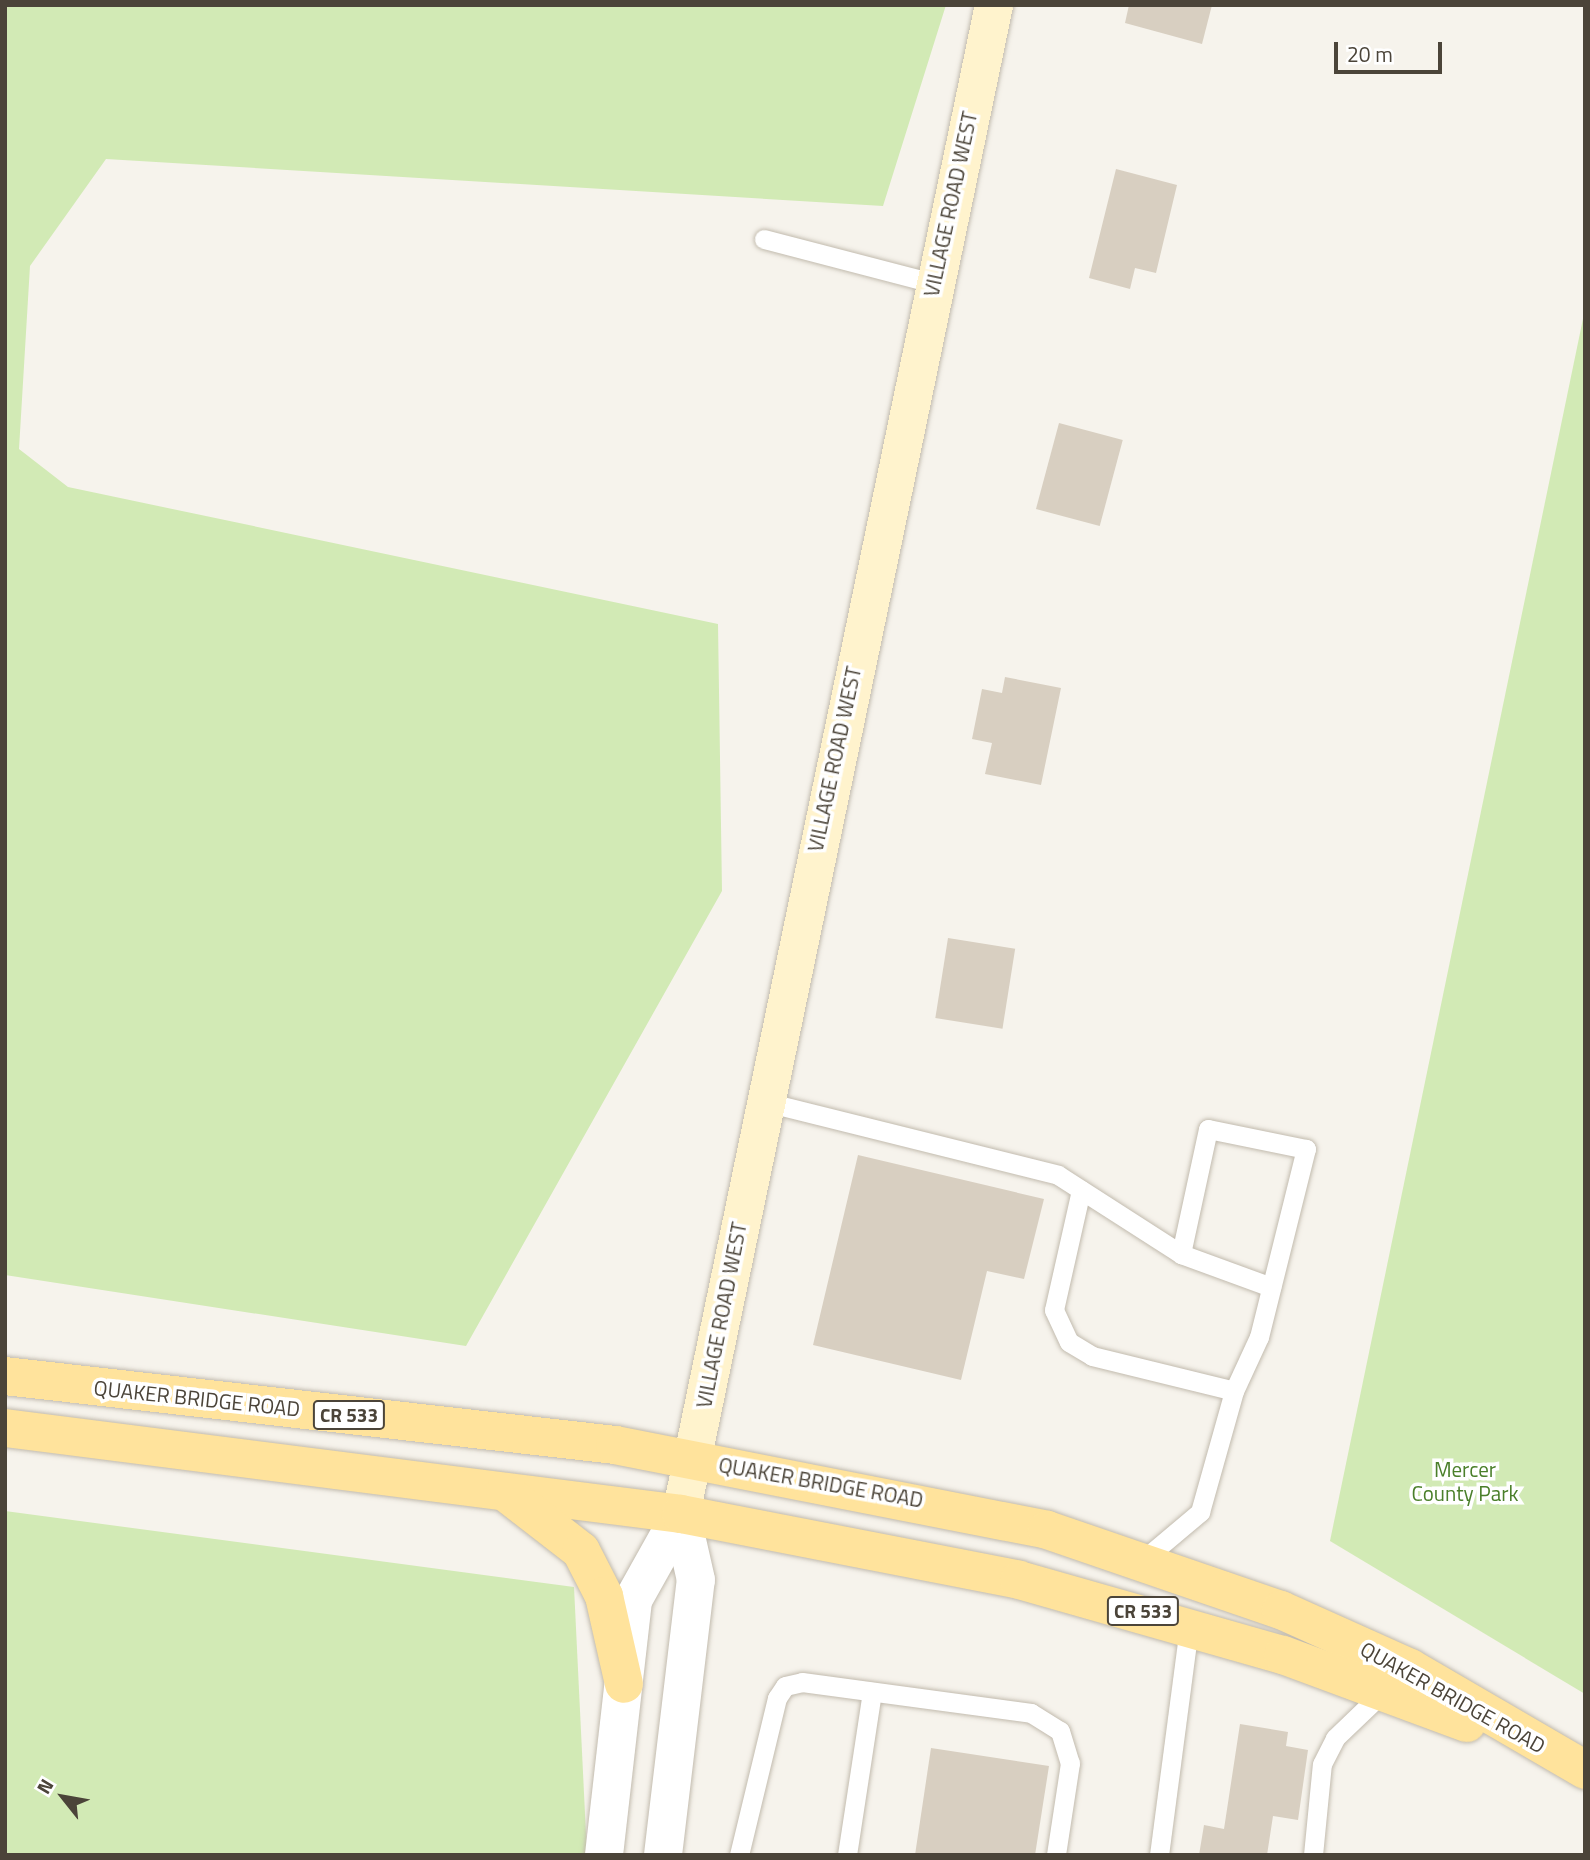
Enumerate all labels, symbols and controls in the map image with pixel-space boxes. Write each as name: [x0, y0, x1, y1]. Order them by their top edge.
scale bar: [1338, 28, 1446, 72]
text: 20 m: [1347, 38, 1393, 70]
street label: VILLAGE ROAD WEST: [918, 109, 982, 299]
street label: VILLAGE ROAD WEST: [802, 664, 866, 854]
street label: VILLAGE ROAD WEST: [691, 1220, 751, 1410]
street label: QUAKER BRIDGE ROAD: [93, 1375, 301, 1421]
road number: CR 533: [312, 1400, 386, 1430]
street label: QUAKER BRIDGE ROAD: [717, 1452, 925, 1512]
park label: Mercer County Park: [1412, 1456, 1518, 1506]
road number: CR 533: [1106, 1596, 1180, 1626]
street label: QUAKER BRIDGE ROAD: [1356, 1636, 1550, 1758]
north arrow: [28, 1762, 98, 1832]
text: N: [29, 1773, 60, 1799]

